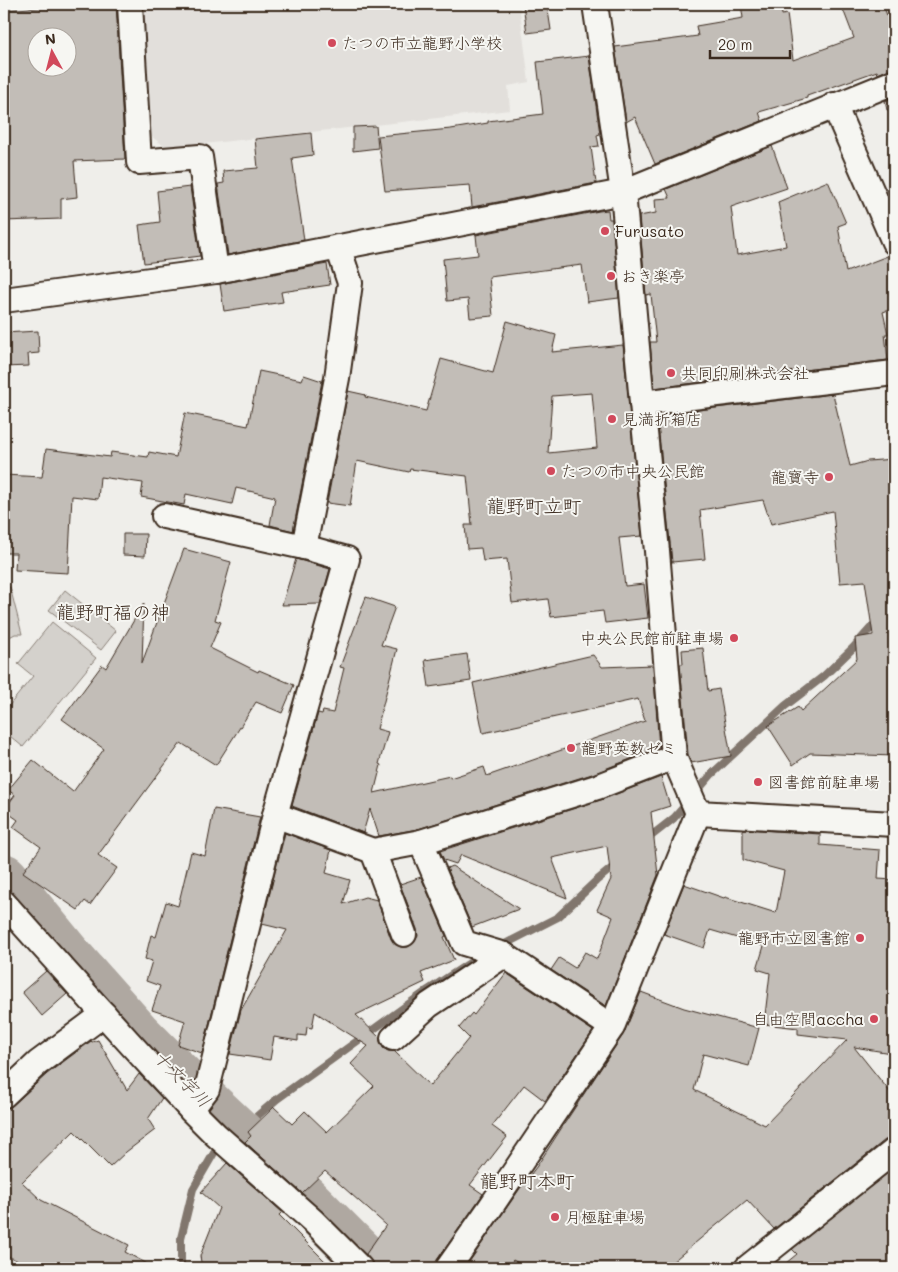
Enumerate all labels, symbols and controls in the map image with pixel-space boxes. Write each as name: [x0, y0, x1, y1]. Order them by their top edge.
north arrow: [28, 28, 78, 78]
scale bar: [710, 28, 790, 60]
text: N: [44, 29, 57, 49]
place label: たつの市立龍野小学校: [342, 32, 502, 53]
text: 20 m: [718, 34, 752, 54]
marker: たつの市立龍野小学校: [326, 37, 338, 49]
place label: Furusato: [615, 220, 684, 241]
marker: Furusato: [599, 225, 611, 237]
place label: おき楽亭: [621, 265, 685, 286]
marker: おき楽亭: [605, 270, 617, 282]
place label: 共同印刷株式会社: [681, 362, 809, 383]
marker: 共同印刷株式会社: [665, 367, 677, 379]
place label: 見満折箱店: [622, 408, 702, 429]
marker: 見満折箱店: [606, 413, 618, 425]
place label: たつの市中央公民館: [561, 460, 705, 481]
marker: たつの市中央公民館: [545, 465, 557, 477]
place label: 龍寶寺: [771, 466, 819, 487]
marker: 龍寶寺: [823, 471, 835, 483]
district label: 龍野町立町: [486, 493, 582, 518]
district label: 龍野町福の神: [56, 599, 170, 624]
place label: 中央公民館前駐車場: [580, 627, 724, 648]
marker: 中央公民館前駐車場: [728, 632, 740, 644]
place label: 龍野英数ゼミ: [581, 737, 677, 758]
marker: 龍野英数ゼミ: [565, 742, 577, 754]
place label: 図書館前駐車場: [768, 771, 880, 792]
marker: 図書館前駐車場: [752, 776, 764, 788]
place label: 龍野市立図書館: [738, 927, 850, 948]
marker: 龍野市立図書館: [854, 932, 866, 944]
place label: 自由空間accha: [752, 1008, 864, 1029]
marker: 自由空間accha: [868, 1013, 880, 1025]
water label: 十文字川: [149, 1044, 217, 1112]
district label: 龍野町本町: [479, 1168, 575, 1193]
place label: 月極駐車場: [565, 1206, 645, 1227]
marker: 月極駐車場: [549, 1211, 561, 1223]

